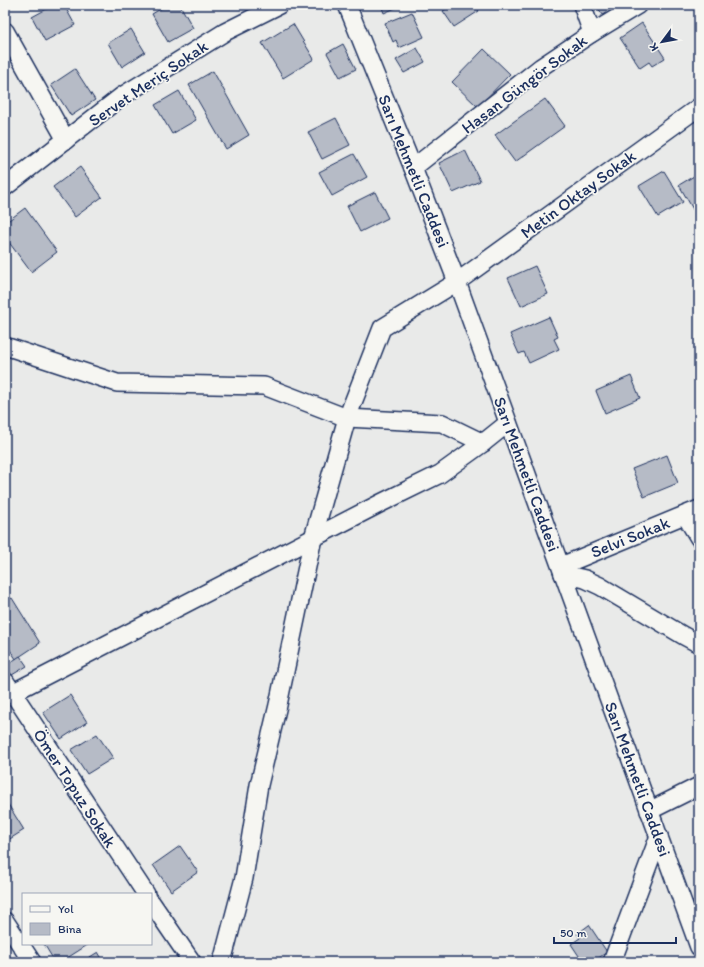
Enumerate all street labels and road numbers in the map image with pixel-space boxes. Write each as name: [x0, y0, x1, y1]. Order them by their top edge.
street label: Hasan Güngör Sokak: [457, 30, 591, 138]
street label: Servet Meriç Sokak: [85, 36, 212, 130]
street label: Sarı Mehmetli Caddesi: [374, 92, 454, 250]
street label: Metin Oktay Sokak: [517, 145, 640, 242]
street label: Sarı Mehmetli Caddesi: [490, 394, 564, 554]
street label: Selvi Sokak: [588, 512, 672, 562]
street label: Sarı Mehmetli Caddesi: [601, 699, 675, 859]
street label: Ömer Topuz Sokak: [29, 725, 121, 851]

